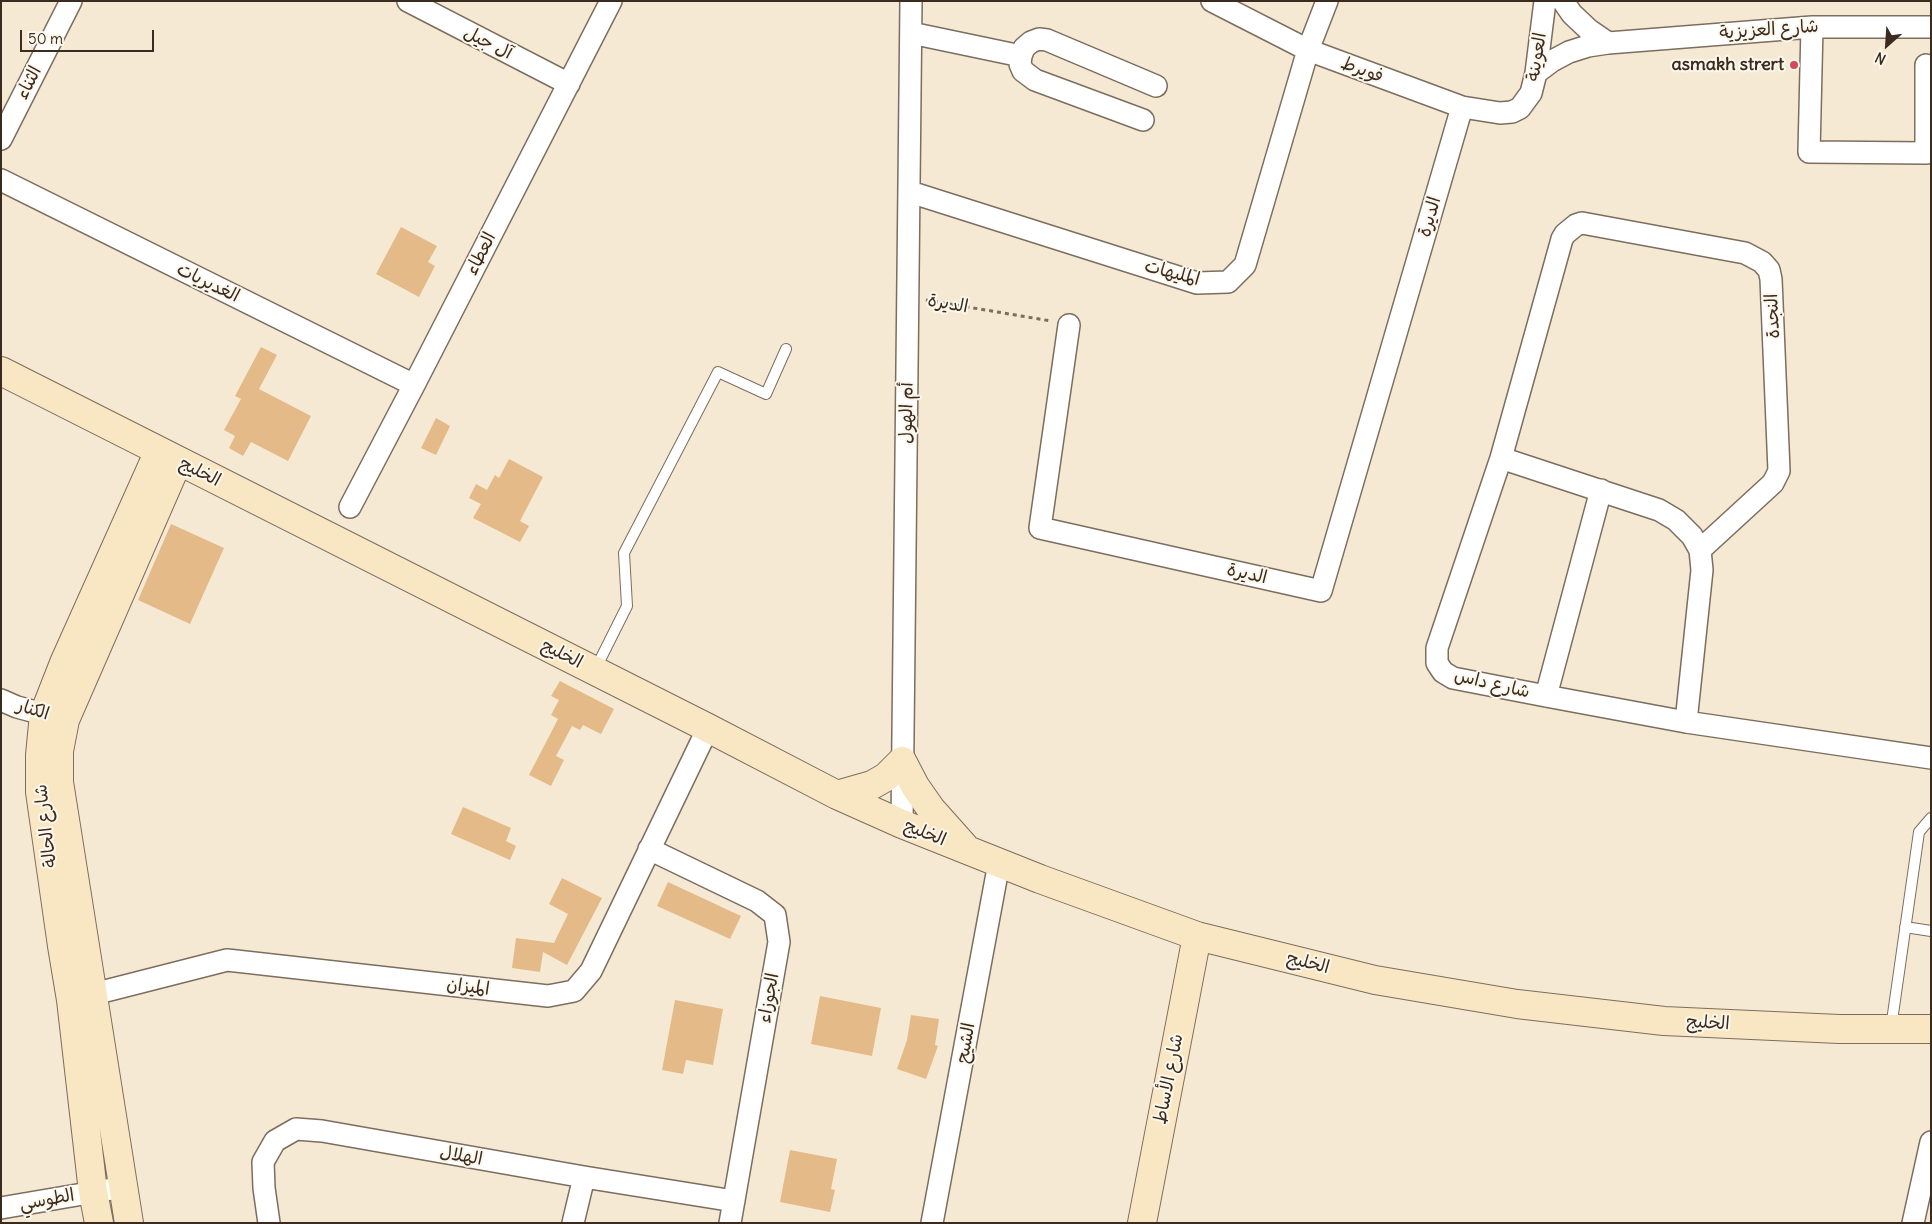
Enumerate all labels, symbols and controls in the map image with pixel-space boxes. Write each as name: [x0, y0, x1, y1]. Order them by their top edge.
street label: شارع العزيزية: [1719, 16, 1819, 44]
scale bar: [22, 20, 156, 52]
north arrow: [1862, 20, 1912, 70]
street label: آل جيل: [460, 22, 516, 64]
text: 50 m: [28, 29, 63, 48]
street label: العوينة: [1523, 31, 1551, 83]
text: N: [1872, 48, 1889, 69]
street label: فويرط: [1338, 52, 1386, 88]
place label: asmakh strert: [1671, 54, 1784, 76]
marker: asmakh strert: [1788, 59, 1800, 71]
street label: الثناء: [11, 63, 47, 103]
street label: الديرة: [1414, 194, 1446, 240]
street label: العطاء: [461, 229, 501, 279]
street label: المليهات: [1142, 255, 1202, 291]
street label: الغديريات: [173, 259, 243, 307]
street label: الديرة: [926, 290, 970, 318]
street label: النجدة: [1761, 293, 1785, 339]
street label: أم الهول: [896, 382, 918, 444]
street label: الخليج: [176, 453, 224, 491]
street label: الديرة: [1225, 559, 1269, 589]
street label: الخليج: [538, 635, 586, 673]
street label: شارع داس: [1452, 665, 1532, 703]
street label: الكنار: [14, 695, 52, 725]
street label: شارع الحالة: [30, 783, 62, 869]
street label: الخليج: [901, 815, 949, 851]
street label: الخليج: [1284, 947, 1332, 979]
street label: الجوزاء: [754, 971, 784, 1025]
street label: الميزان: [445, 974, 491, 1000]
street label: الخليج: [1686, 1011, 1730, 1035]
street label: الشيح: [952, 1021, 980, 1065]
street label: شارع الأساط: [1150, 1032, 1188, 1126]
street label: الهلال: [438, 1142, 484, 1170]
street label: الطوسي: [18, 1185, 76, 1215]

